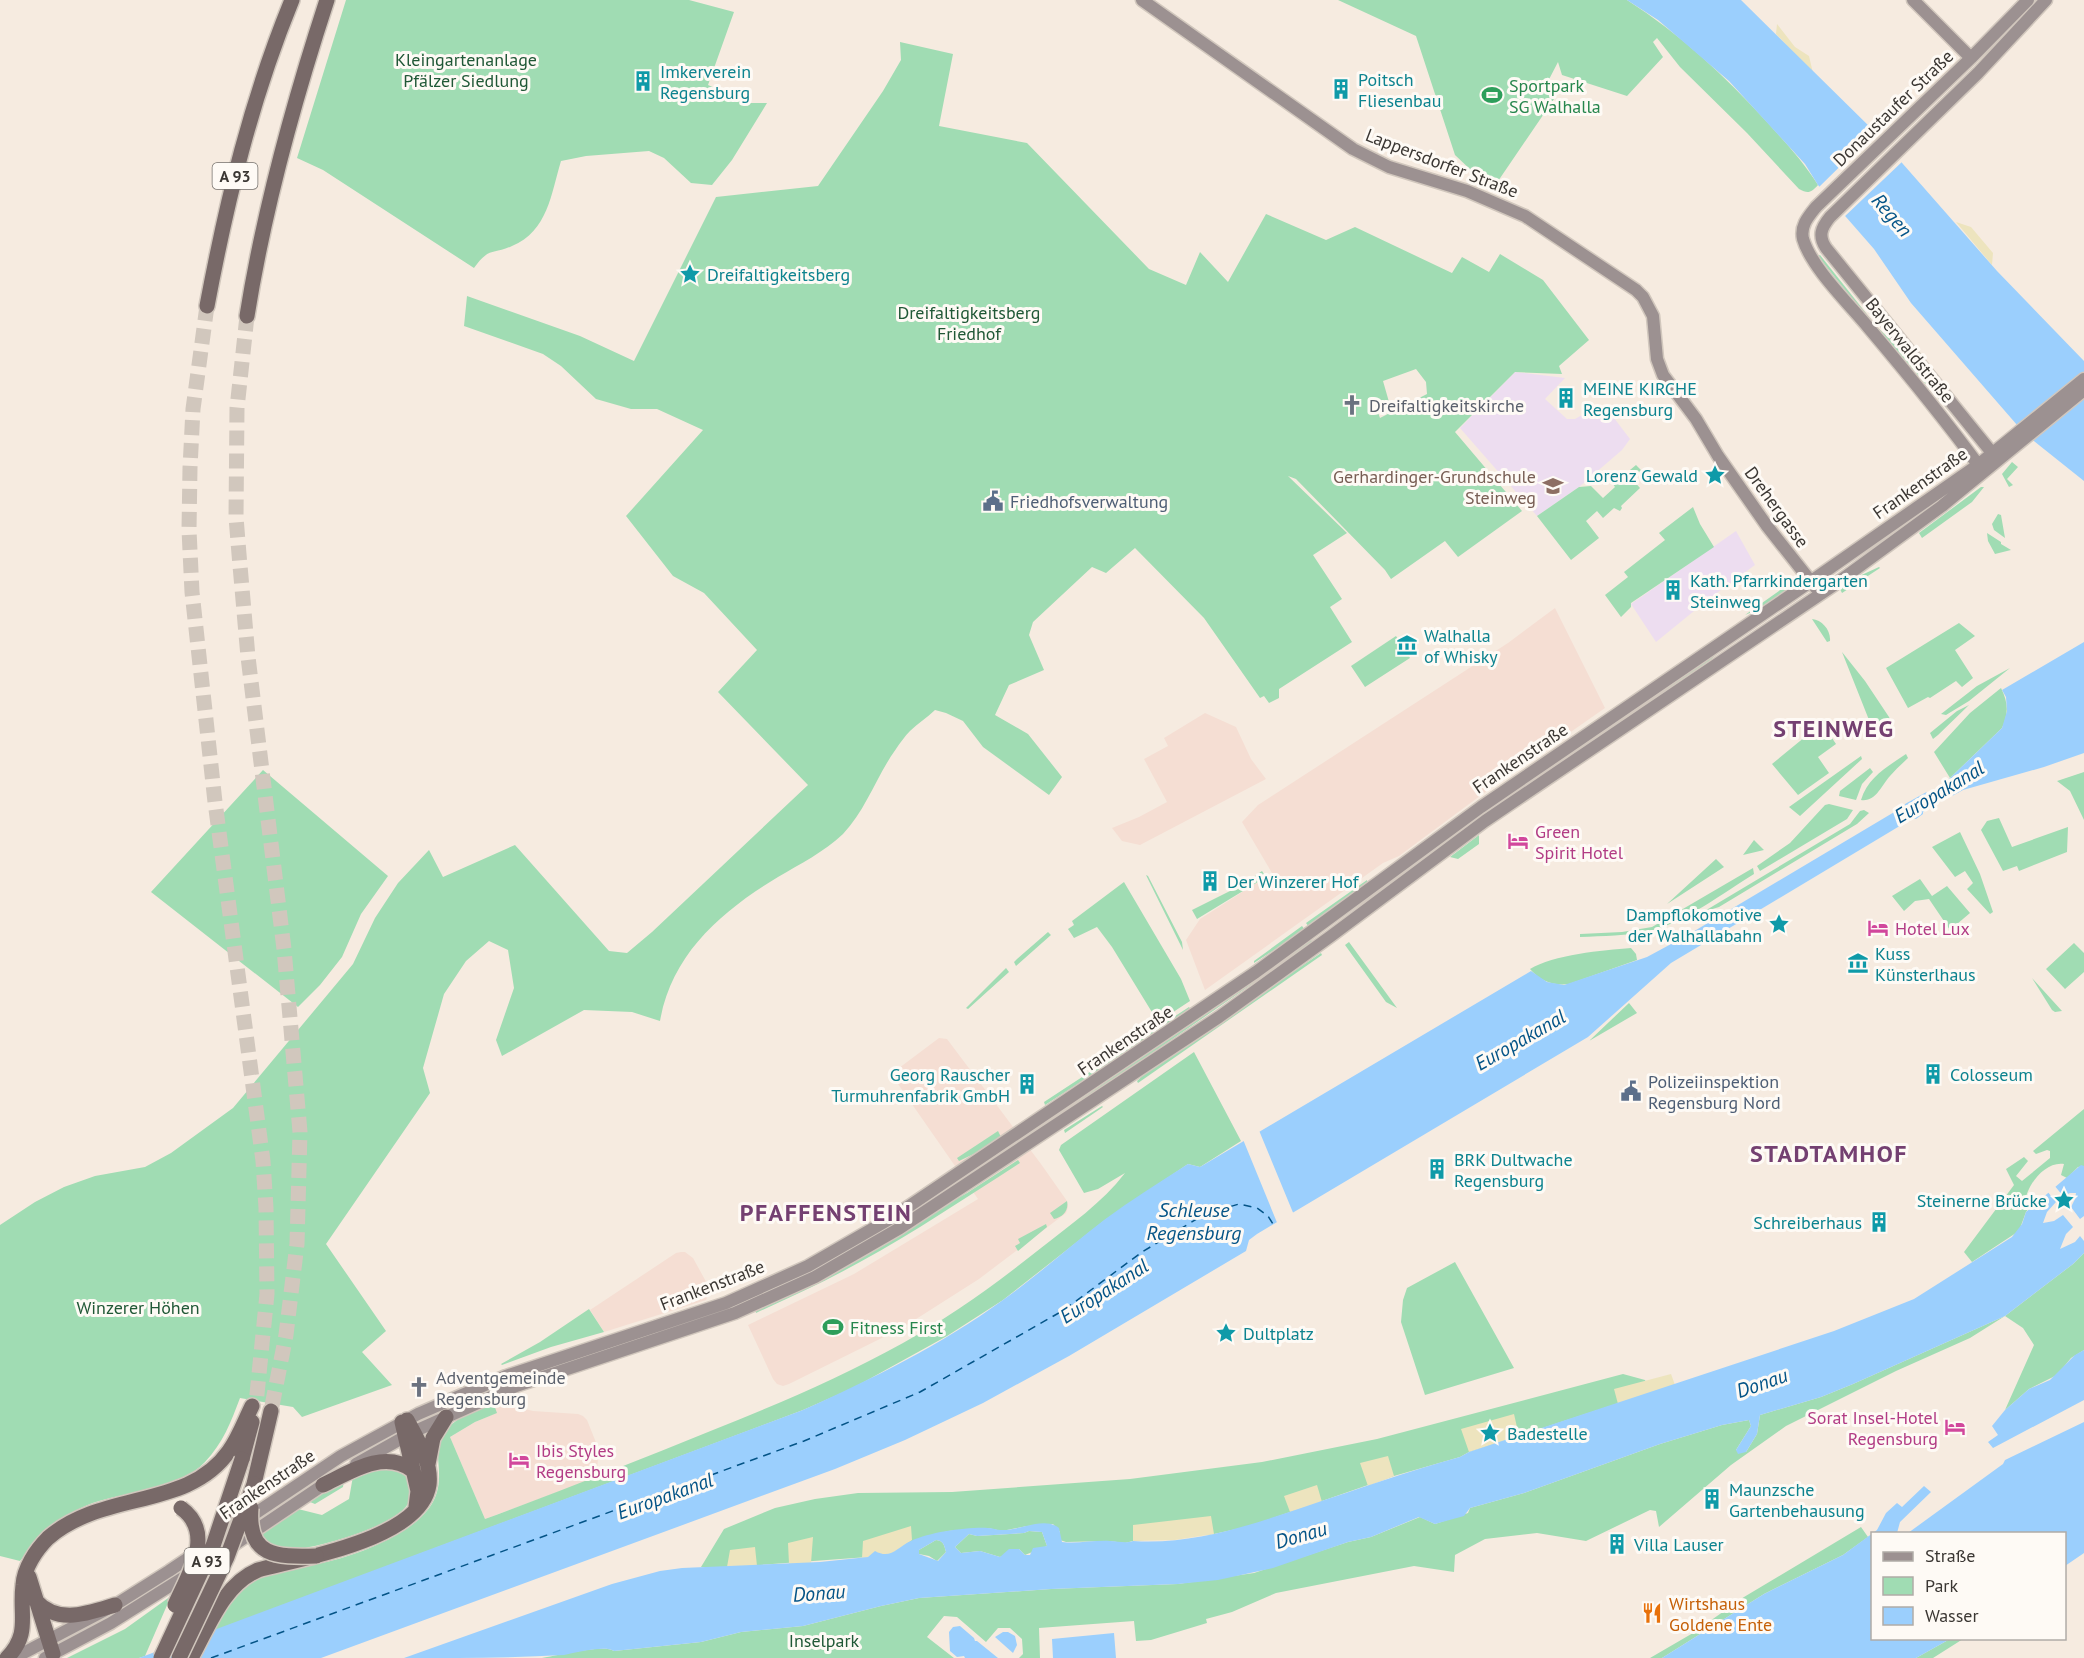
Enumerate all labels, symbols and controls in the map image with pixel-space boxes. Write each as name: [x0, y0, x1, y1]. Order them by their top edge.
street label: Donaustaufer Straße: [1828, 45, 1958, 171]
park label: Kleingartenanlage Pfälzer Siedlung: [395, 48, 537, 92]
place label: Imkerverein Regensburg: [660, 60, 751, 104]
place label: Poitsch Fliesenbau: [1358, 68, 1441, 112]
building icon: Imkerverein Regensburg: [631, 69, 655, 93]
place label: Sportpark SG Walhalla: [1509, 74, 1601, 118]
building icon: Poitsch Fliesenbau: [1329, 77, 1353, 101]
sports icon: Sportpark SG Walhalla: [1480, 83, 1504, 107]
street label: Lappersdorfer Straße: [1362, 123, 1522, 203]
road number: A 93: [212, 163, 258, 189]
water label: Regen: [1866, 188, 1918, 242]
place icon: Dreifaltigkeitsberg: [678, 262, 702, 286]
place label: Dreifaltigkeitsberg: [707, 263, 850, 286]
street label: Bayerwaldstraße: [1861, 293, 1959, 407]
park label: Dreifaltigkeitsberg Friedhof: [897, 301, 1041, 345]
place label: MEINE KIRCHE Regensburg: [1583, 377, 1697, 421]
building icon: MEINE KIRCHE Regensburg: [1554, 386, 1578, 410]
church icon: Dreifaltigkeitskirche: [1340, 393, 1364, 417]
place label: Dreifaltigkeitskirche: [1369, 394, 1524, 417]
street label: Frankenstraße: [1868, 442, 1972, 524]
street label: Drehergasse: [1740, 462, 1814, 552]
place icon: Lorenz Gewald: [1703, 463, 1727, 487]
place label: Lorenz Gewald: [1586, 464, 1698, 487]
place label: Gerhardinger-Grundschule Steinweg: [1333, 465, 1536, 509]
school or university icon: Gerhardinger-Grundschule Steinweg: [1541, 474, 1565, 498]
public building icon: Friedhofsverwaltung: [981, 489, 1005, 513]
place label: Friedhofsverwaltung: [1010, 490, 1168, 513]
place label: Kath. Pfarrkindergarten Steinweg: [1690, 569, 1868, 613]
building icon: Kath. Pfarrkindergarten Steinweg: [1661, 578, 1685, 602]
place label: Walhalla of Whisky: [1424, 624, 1498, 668]
museum icon: Walhalla of Whisky: [1395, 633, 1419, 657]
district label: STEINWEG: [1773, 713, 1895, 744]
street label: Frankenstraße: [1468, 718, 1572, 798]
water label: Europakanal: [1889, 755, 1989, 829]
place label: Green Spirit Hotel: [1535, 820, 1624, 864]
hotel icon: Green Spirit Hotel: [1506, 829, 1530, 853]
building icon: Der Winzerer Hof: [1198, 869, 1222, 893]
place label: Der Winzerer Hof: [1227, 870, 1360, 893]
place label: Dampflokomotive der Walhallabahn: [1626, 903, 1762, 947]
place icon: Dampflokomotive der Walhallabahn: [1767, 912, 1791, 936]
hotel icon: Hotel Lux: [1866, 916, 1890, 940]
place label: Hotel Lux: [1895, 917, 1970, 940]
place label: Kuss Künsterlhaus: [1875, 942, 1976, 986]
museum icon: Kuss Künsterlhaus: [1846, 951, 1870, 975]
street label: Frankenstraße: [1073, 1000, 1177, 1080]
water label: Europakanal: [1470, 1003, 1571, 1076]
building icon: Colosseum: [1921, 1062, 1945, 1086]
place label: Georg Rauscher Turmuhrenfabrik GmbH: [831, 1063, 1010, 1107]
place label: Colosseum: [1950, 1063, 2033, 1086]
place label: Polizeiinspektion Regensburg Nord: [1648, 1070, 1781, 1114]
building icon: Georg Rauscher Turmuhrenfabrik GmbH: [1015, 1072, 1039, 1096]
public building icon: Polizeiinspektion Regensburg Nord: [1619, 1079, 1643, 1103]
district label: STADTAMHOF: [1750, 1138, 1908, 1169]
place label: BRK Dultwache Regensburg: [1454, 1148, 1573, 1192]
building icon: BRK Dultwache Regensburg: [1425, 1157, 1449, 1181]
place icon: Steinerne Brücke: [2052, 1188, 2076, 1212]
place label: Steinerne Brücke: [1917, 1189, 2047, 1212]
district label: PFAFFENSTEIN: [740, 1197, 912, 1228]
water label: Schleuse Regensburg: [1147, 1197, 1241, 1246]
building icon: Schreiberhaus: [1867, 1210, 1891, 1234]
place label: Schreiberhaus: [1753, 1211, 1862, 1234]
water label: Europakanal: [1055, 1252, 1154, 1329]
street label: Frankenstraße: [656, 1255, 768, 1315]
park label: Winzerer Höhen: [76, 1296, 200, 1319]
sports icon: Fitness First: [821, 1315, 845, 1339]
place label: Fitness First: [850, 1316, 943, 1339]
place icon: Dultplatz: [1214, 1321, 1238, 1345]
place label: Dultplatz: [1243, 1322, 1314, 1345]
water label: Donau: [1733, 1362, 1791, 1404]
place label: Adventgemeinde Regensburg: [436, 1366, 566, 1410]
church icon: Adventgemeinde Regensburg: [407, 1375, 431, 1399]
place label: Sorat Insel-Hotel Regensburg: [1807, 1406, 1939, 1450]
hotel icon: Sorat Insel-Hotel Regensburg: [1943, 1415, 1967, 1439]
place icon: Badestelle: [1478, 1421, 1502, 1445]
place label: Badestelle: [1507, 1422, 1588, 1445]
place label: Ibis Styles Regensburg: [536, 1439, 626, 1483]
street label: Frankenstraße: [215, 1444, 319, 1524]
hotel icon: Ibis Styles Regensburg: [507, 1448, 531, 1472]
water label: Europakanal: [613, 1466, 717, 1525]
place label: Maunzsche Gartenbehausung: [1729, 1478, 1865, 1522]
building icon: Maunzsche Gartenbehausung: [1700, 1487, 1724, 1511]
water label: Donau: [1272, 1515, 1330, 1555]
building icon: Villa Lauser: [1605, 1532, 1629, 1556]
legend: [1871, 1532, 2066, 1640]
place label: Villa Lauser: [1633, 1533, 1724, 1556]
text: Straße: [1925, 1544, 1976, 1567]
road number: A 93: [184, 1548, 230, 1574]
text: Park: [1925, 1574, 1958, 1597]
water label: Donau: [792, 1578, 846, 1608]
place label: Wirtshaus Goldene Ente: [1669, 1592, 1772, 1636]
restaurant icon: Wirtshaus Goldene Ente: [1640, 1601, 1664, 1625]
text: Wasser: [1925, 1604, 1979, 1627]
park label: Inselpark: [789, 1629, 860, 1652]

